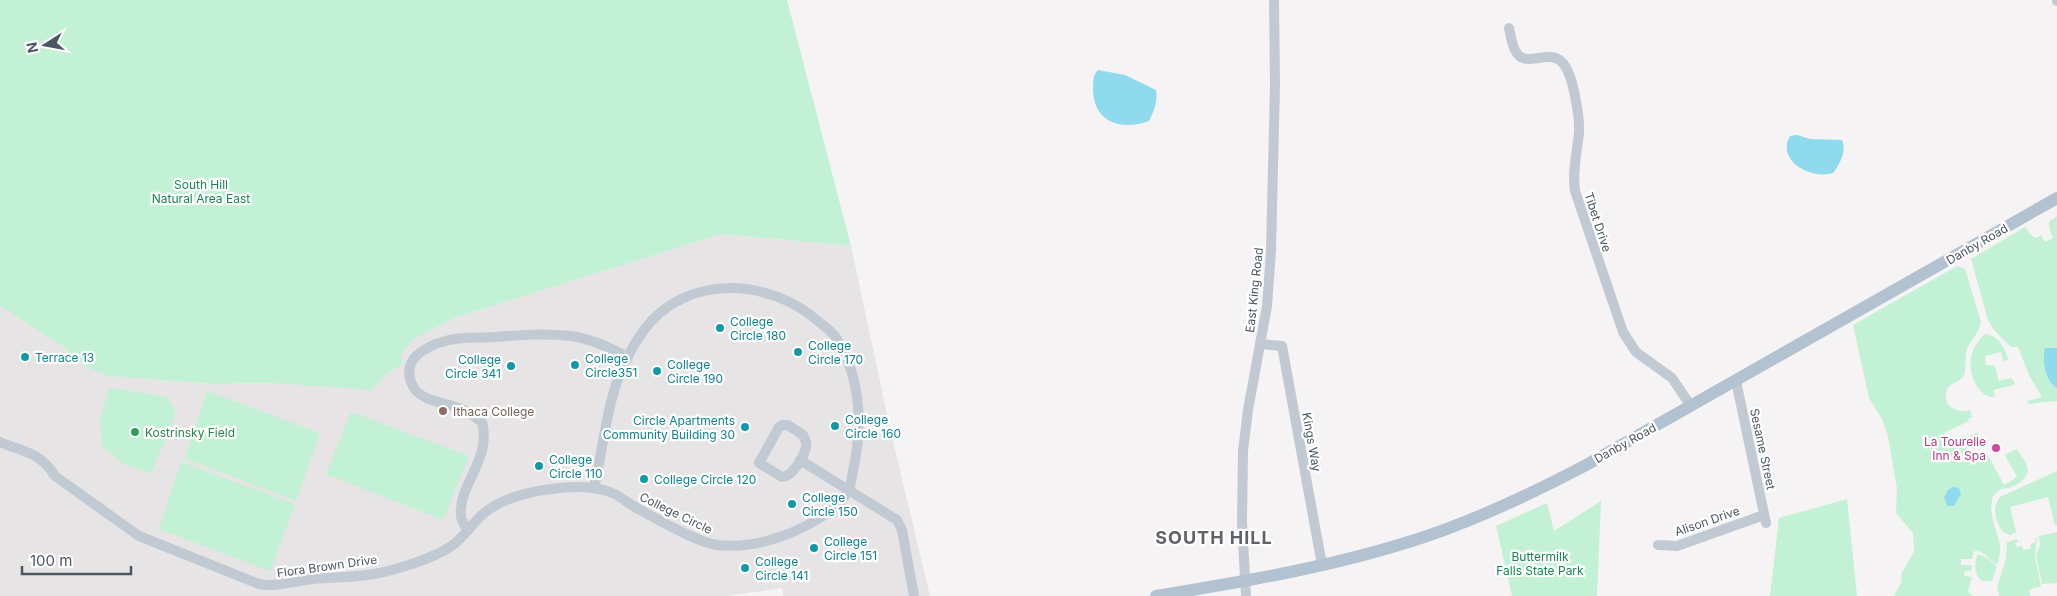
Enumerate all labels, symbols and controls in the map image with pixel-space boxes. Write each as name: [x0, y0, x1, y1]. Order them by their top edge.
north arrow: [20, 20, 70, 70]
text: N: [22, 41, 41, 54]
park label: South Hill Natural Area East: [152, 177, 250, 206]
street label: Tibet Drive: [1581, 190, 1615, 254]
street label: Danby Road: [1944, 220, 2010, 268]
street label: East King Road: [1242, 247, 1266, 333]
place label: College Circle 180: [730, 314, 786, 343]
marker: College Circle 180: [714, 322, 726, 334]
place label: College Circle 170: [808, 338, 863, 367]
marker: College Circle 170: [792, 346, 804, 358]
place label: Terrace 13: [35, 350, 94, 365]
marker: Terrace 13: [19, 351, 31, 363]
place label: College Circle351: [585, 351, 637, 380]
place label: College Circle 341: [445, 352, 501, 381]
place label: College Circle 190: [667, 357, 723, 386]
marker: College Circle351: [569, 359, 581, 371]
marker: College Circle 341: [505, 360, 517, 372]
marker: College Circle 190: [651, 365, 663, 377]
place label: Ithaca College: [453, 404, 534, 419]
marker: Ithaca College: [437, 405, 449, 417]
street label: Sesame Street: [1747, 407, 1779, 491]
street label: Kings Way: [1299, 411, 1325, 473]
place label: College Circle 160: [845, 412, 901, 441]
place label: Circle Apartments Community Building 30: [603, 413, 735, 442]
marker: College Circle 160: [829, 420, 841, 432]
street label: Danby Road: [1591, 420, 1659, 466]
marker: Circle Apartments Community Building 30: [739, 421, 751, 433]
place label: Kostrinsky Field: [145, 425, 235, 440]
marker: Kostrinsky Field: [129, 426, 141, 438]
place label: La Tourelle Inn & Spa: [1924, 434, 1986, 463]
marker: La Tourelle Inn & Spa: [1990, 442, 2002, 454]
place label: College Circle 110: [549, 452, 602, 481]
marker: College Circle 110: [533, 460, 545, 472]
place label: College Circle 120: [654, 472, 756, 487]
marker: College Circle 120: [638, 473, 650, 485]
street label: College Circle: [637, 489, 715, 537]
place label: College Circle 150: [802, 490, 858, 519]
marker: College Circle 150: [786, 498, 798, 510]
street label: Alison Drive: [1672, 503, 1742, 539]
district label: SOUTH HILL: [1155, 527, 1273, 548]
place label: College Circle 151: [824, 534, 877, 563]
marker: College Circle 151: [808, 542, 820, 554]
scale bar: [22, 544, 131, 576]
park label: Buttermilk Falls State Park: [1496, 549, 1584, 578]
text: 100 m: [30, 551, 72, 570]
street label: Flora Brown Drive: [276, 552, 378, 580]
place label: College Circle 141: [755, 554, 808, 583]
marker: College Circle 141: [739, 562, 751, 574]

